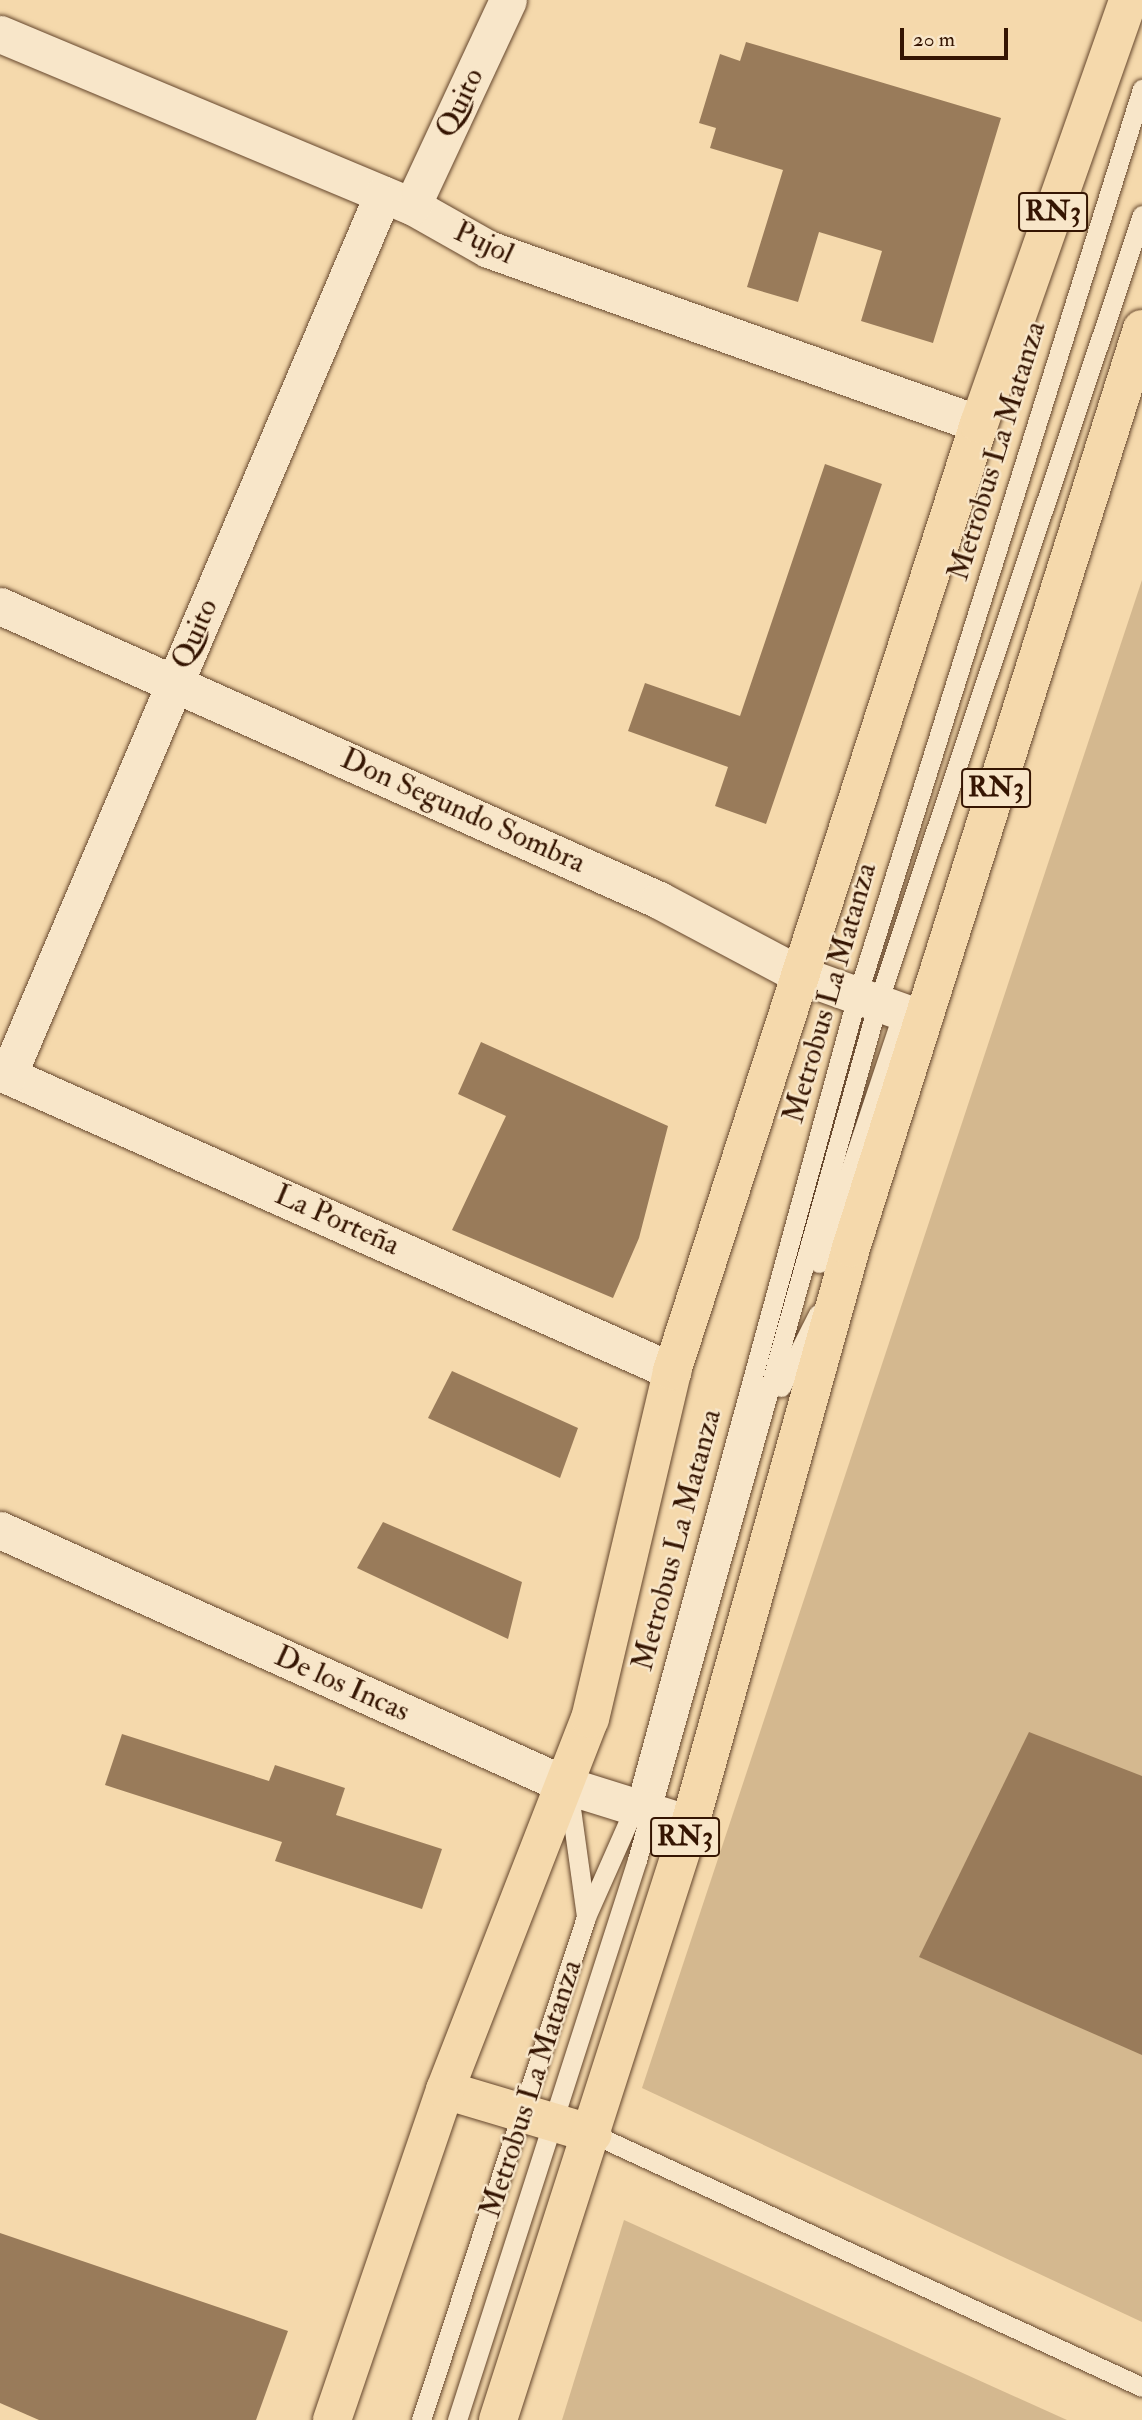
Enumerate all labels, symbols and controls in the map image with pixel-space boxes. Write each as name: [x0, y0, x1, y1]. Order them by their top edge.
scale bar: [904, 14, 1012, 58]
text: 20 m: [913, 26, 955, 53]
street label: Quito: [428, 62, 492, 144]
road number: RN3: [1018, 188, 1088, 236]
street label: Pujol: [448, 214, 520, 272]
street label: Metrobus La Matanza: [940, 317, 1054, 585]
street label: Quito: [164, 594, 226, 674]
street label: Don Segundo Sombra: [335, 741, 591, 881]
road number: RN3: [961, 764, 1031, 812]
street label: Metrobus La Matanza: [776, 859, 884, 1127]
street label: La Porteña: [269, 1177, 405, 1263]
street label: Metrobus La Matanza: [625, 1405, 729, 1675]
street label: De los Incas: [269, 1638, 415, 1730]
road number: RN3: [650, 1812, 720, 1862]
street label: Metrobus La Matanza: [472, 1956, 590, 2222]

